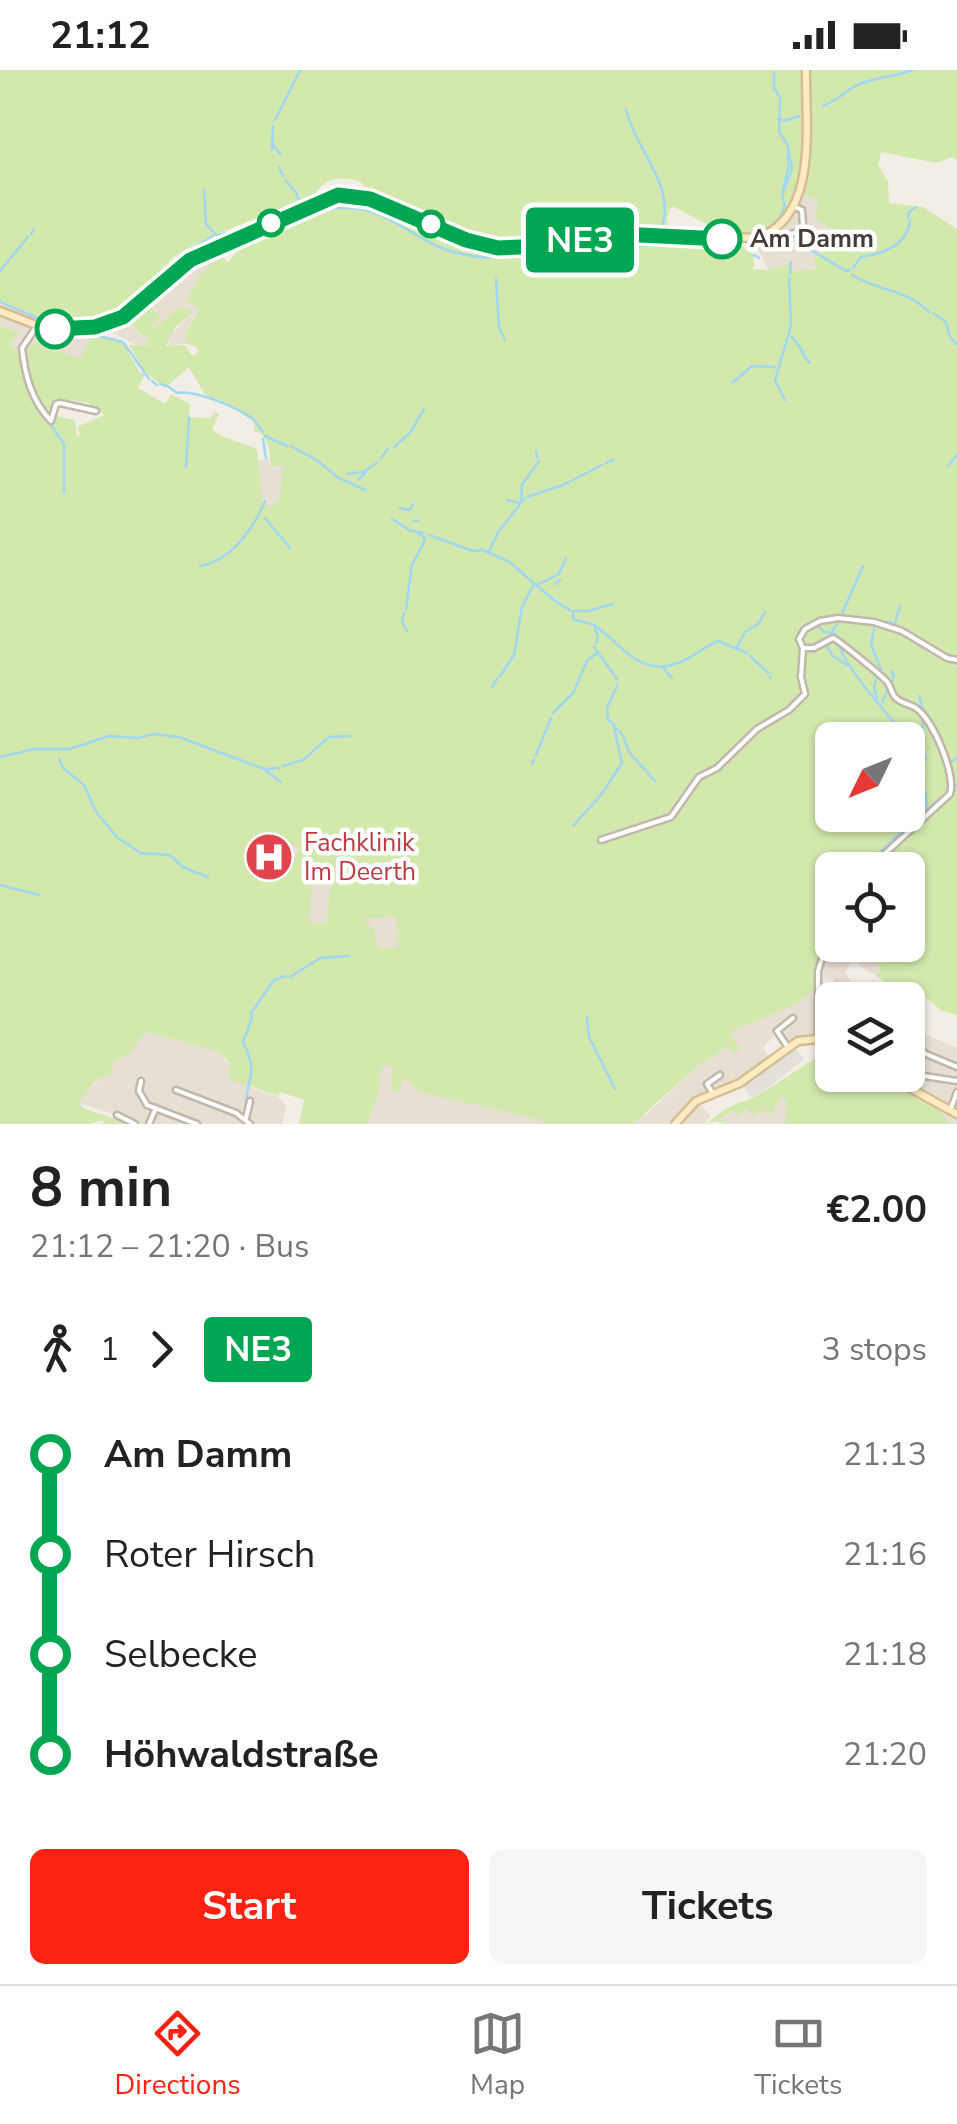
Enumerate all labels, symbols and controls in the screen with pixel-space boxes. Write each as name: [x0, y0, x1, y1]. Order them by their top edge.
text: 21:12: [50, 10, 151, 61]
line badge: NE3: [522, 208, 638, 272]
unlabelled marker: [258, 210, 284, 236]
unlabelled marker: [418, 211, 444, 237]
text: NE3: [546, 217, 614, 264]
marker: Am Damm: [703, 220, 741, 258]
place label: Am Damm: [750, 222, 874, 256]
unlabelled marker: [36, 310, 74, 348]
north arrow: [815, 722, 925, 832]
map controls: [815, 722, 925, 1092]
place label: Fachklinik Im Deerth: [304, 826, 416, 889]
hospital icon: Fachklinik Im Deerth: [243, 831, 295, 883]
button: locate: [815, 852, 925, 962]
button: layers: [815, 982, 925, 1092]
text: 8 min: [30, 1150, 172, 1225]
text: €2.00: [826, 1184, 927, 1235]
text: 21:12 – 21:20 · Bus: [30, 1225, 309, 1268]
icon: walk: [30, 1322, 85, 1377]
icon: forward: [134, 1322, 189, 1377]
text: NE3: [224, 1326, 292, 1373]
text: 1: [100, 1328, 119, 1371]
text: 3 stops: [821, 1328, 927, 1371]
text: Am Damm: [104, 1429, 292, 1480]
text: 21:13: [843, 1433, 927, 1476]
text: Roter Hirsch: [104, 1529, 315, 1580]
text: 21:16: [843, 1533, 927, 1576]
text: Selbecke: [104, 1629, 258, 1680]
text: 21:18: [843, 1633, 927, 1676]
text: Höhwaldstraße: [104, 1729, 379, 1780]
text: 21:20: [843, 1733, 927, 1776]
button: Start: [30, 1849, 469, 1964]
button: Tickets: [489, 1849, 927, 1964]
tab: Directions: [115, 2006, 241, 2104]
tab: Map: [470, 2006, 525, 2104]
tab: Tickets: [754, 2006, 842, 2104]

